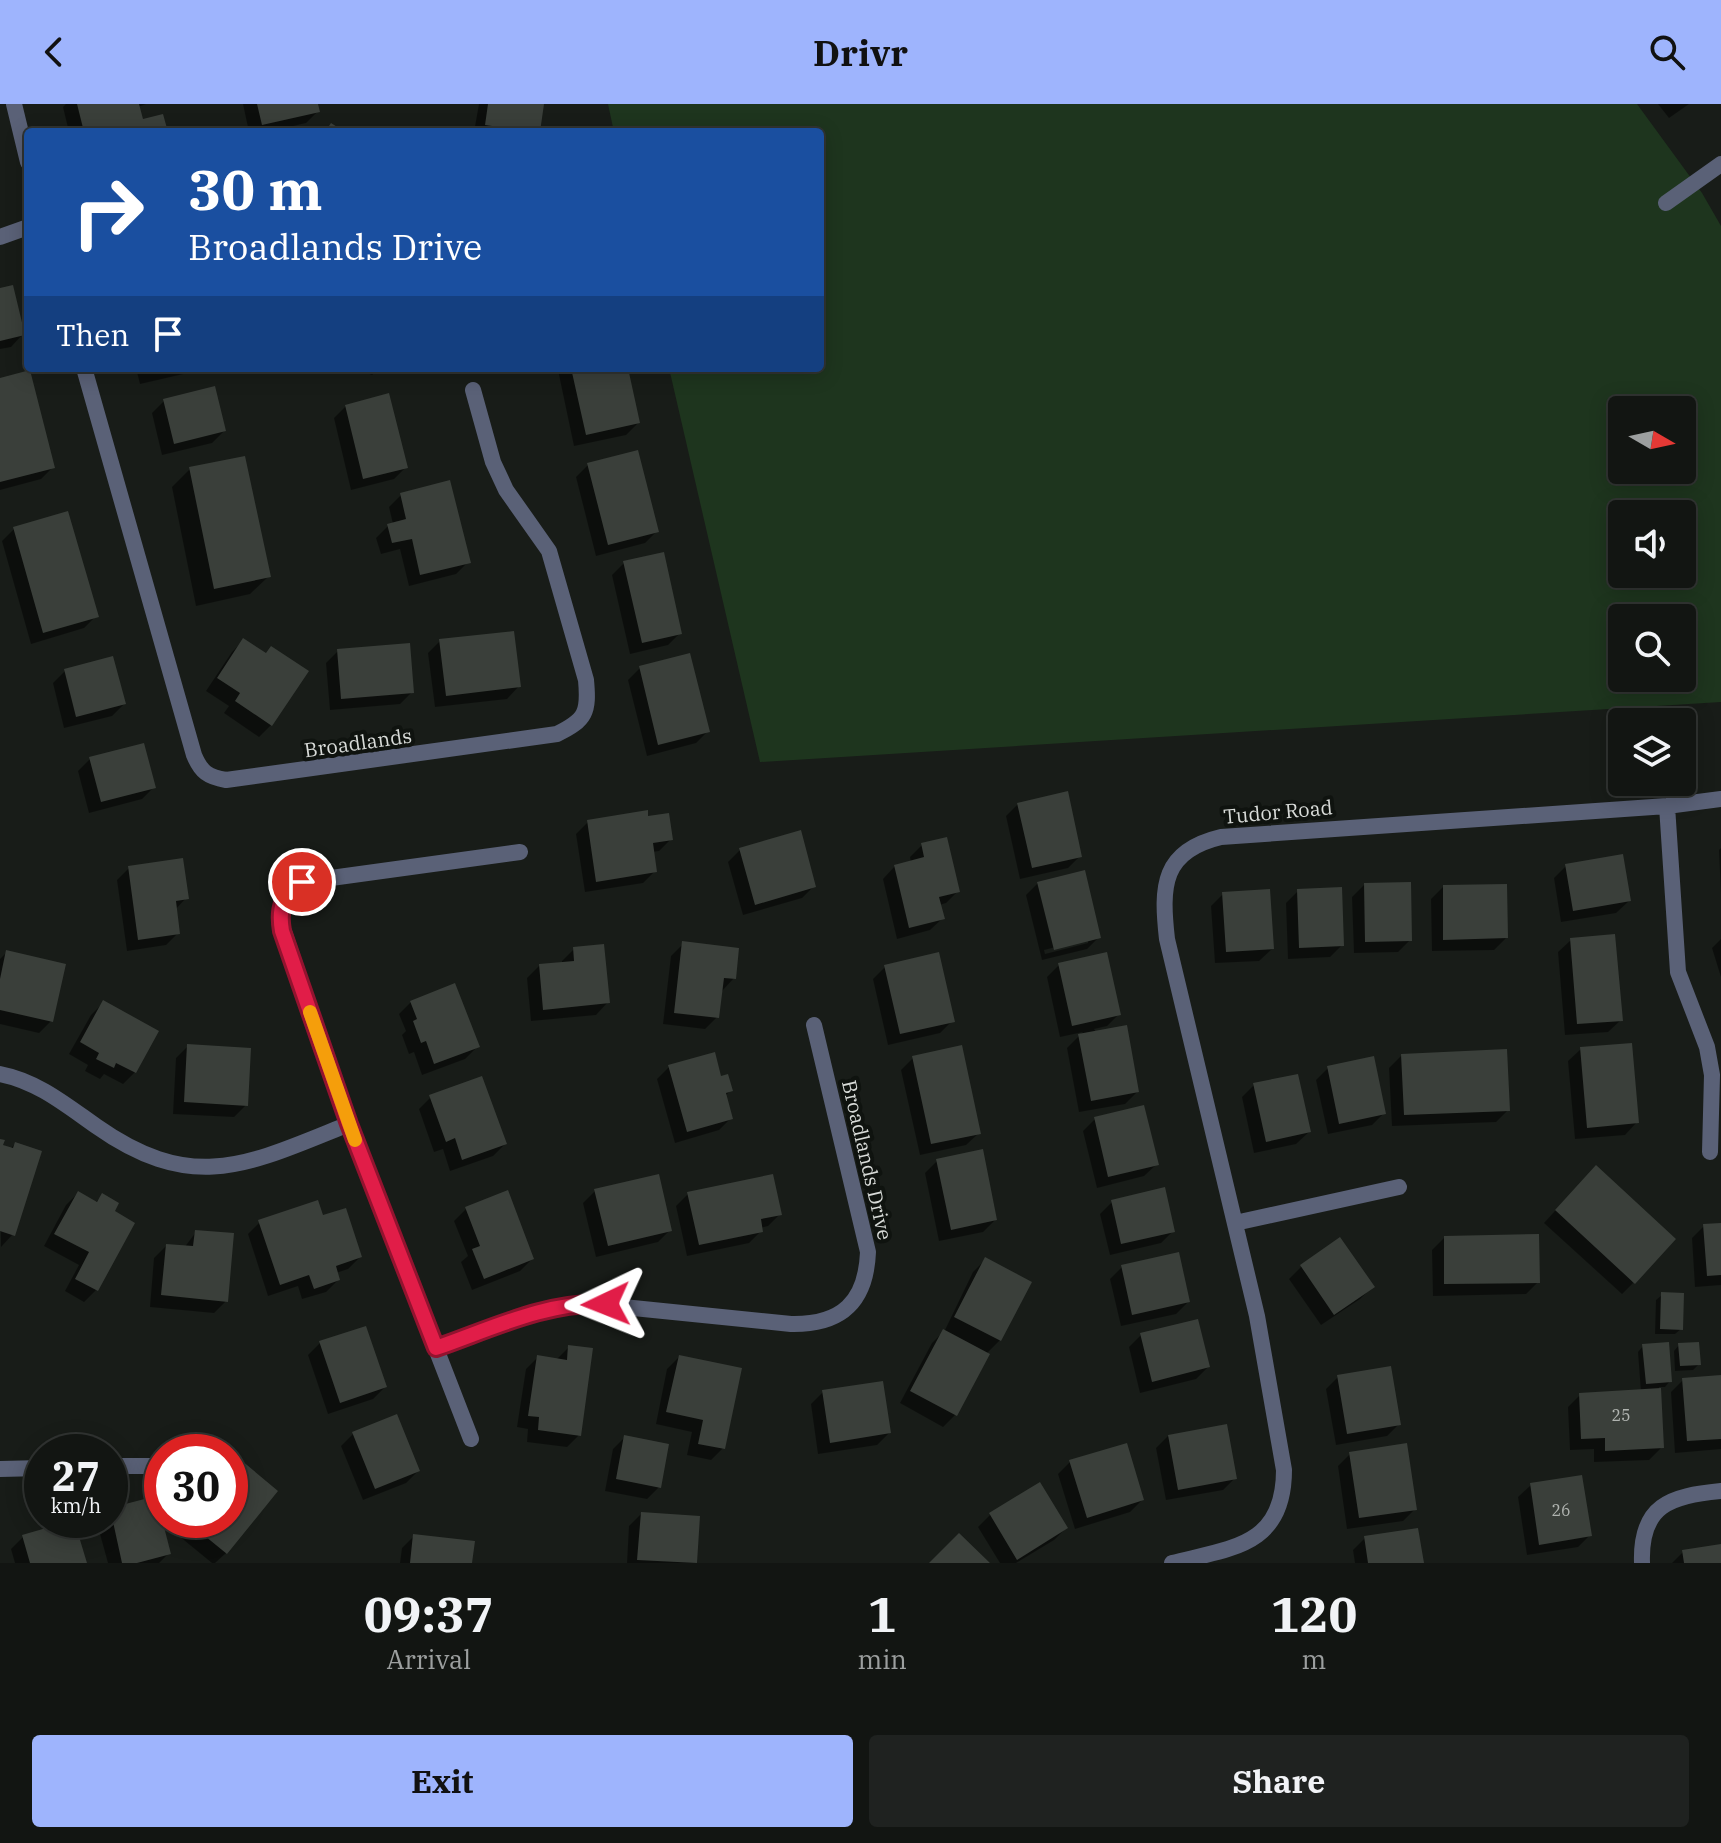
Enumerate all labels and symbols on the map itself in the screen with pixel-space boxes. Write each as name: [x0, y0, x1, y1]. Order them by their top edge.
north arrow: [1608, 396, 1696, 484]
street label: Broadlands: [302, 722, 414, 763]
street label: Tudor Road: [1222, 793, 1334, 830]
pin: [268, 848, 336, 916]
street label: Broadlands Drive: [836, 1077, 899, 1243]
position arrow: [564, 1262, 648, 1346]
house number: 25: [1611, 1405, 1631, 1425]
speed limit sign: 30: [144, 1434, 248, 1538]
house number: 26: [1551, 1500, 1571, 1520]

